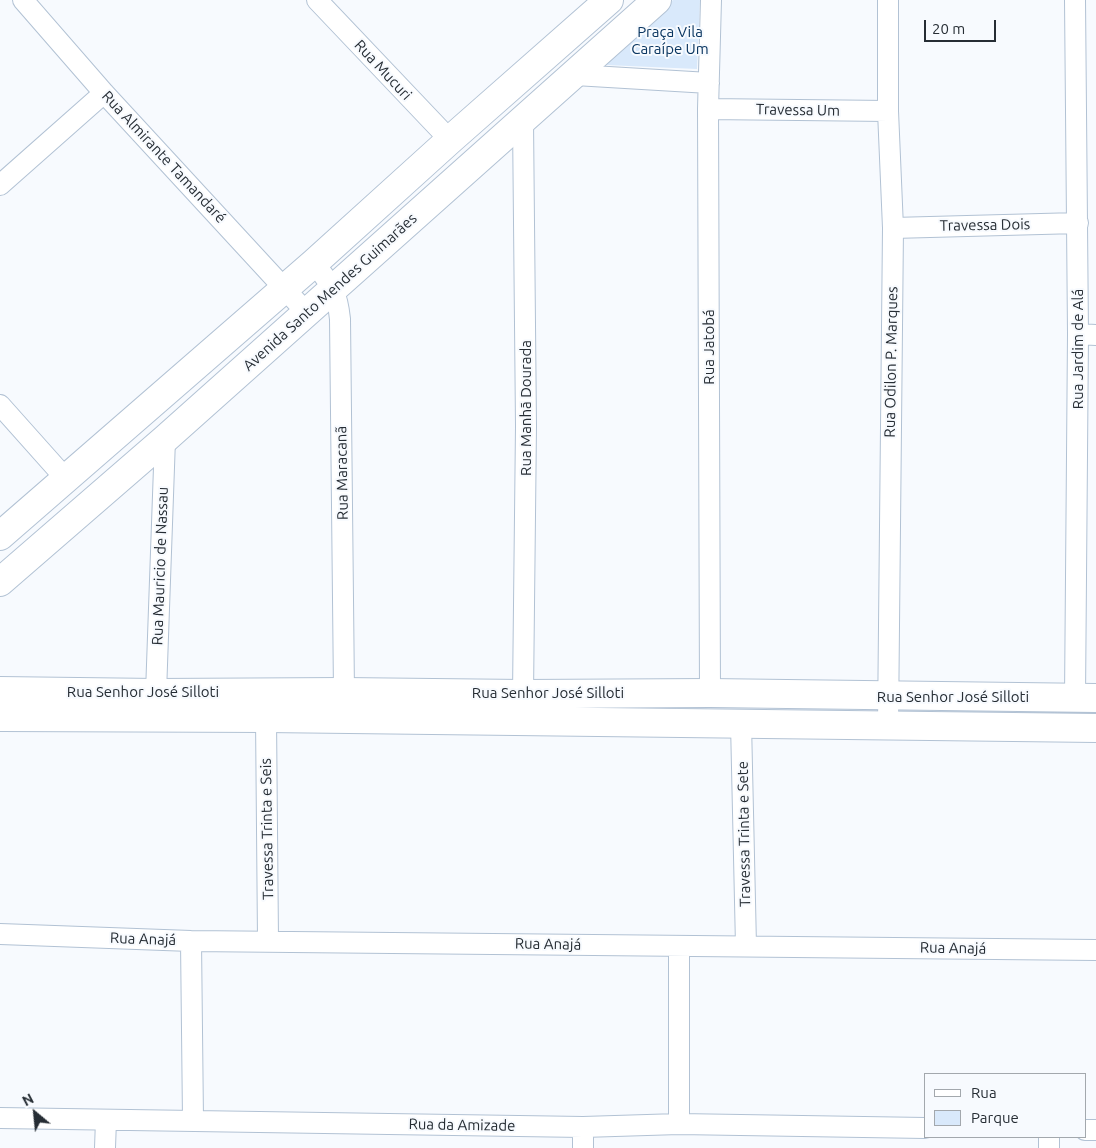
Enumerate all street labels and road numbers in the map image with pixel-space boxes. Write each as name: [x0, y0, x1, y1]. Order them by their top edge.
street label: Rua Mucuri: [351, 36, 415, 104]
street label: Rua Almirante Tamandaré: [98, 87, 230, 227]
street label: Travessa Um: [756, 100, 840, 120]
street label: Avenida Santo Mendes Guimarães: [240, 209, 420, 375]
street label: Travessa Dois: [940, 215, 1030, 235]
street label: Rua Odilon P. Marques: [881, 286, 901, 438]
street label: Rua Jardim de Alá: [1069, 289, 1087, 409]
street label: Rua Jatobá: [700, 309, 718, 385]
street label: Rua Manhã Dourada: [517, 340, 535, 476]
street label: Rua Maracanã: [332, 426, 352, 520]
street label: Rua Mauricio de Nassau: [148, 486, 172, 646]
street label: Rua Senhor José Silloti: [67, 683, 219, 701]
street label: Rua Senhor José Silloti: [472, 684, 624, 702]
street label: Rua Senhor José Silloti: [877, 688, 1029, 706]
street label: Travessa Trinta e Seis: [257, 758, 277, 900]
street label: Travessa Trinta e Sete: [734, 761, 754, 907]
street label: Rua Anajá: [109, 929, 177, 949]
street label: Rua Anajá: [515, 934, 581, 954]
street label: Rua Anajá: [920, 938, 986, 958]
street label: Rua da Amizade: [408, 1115, 516, 1135]

